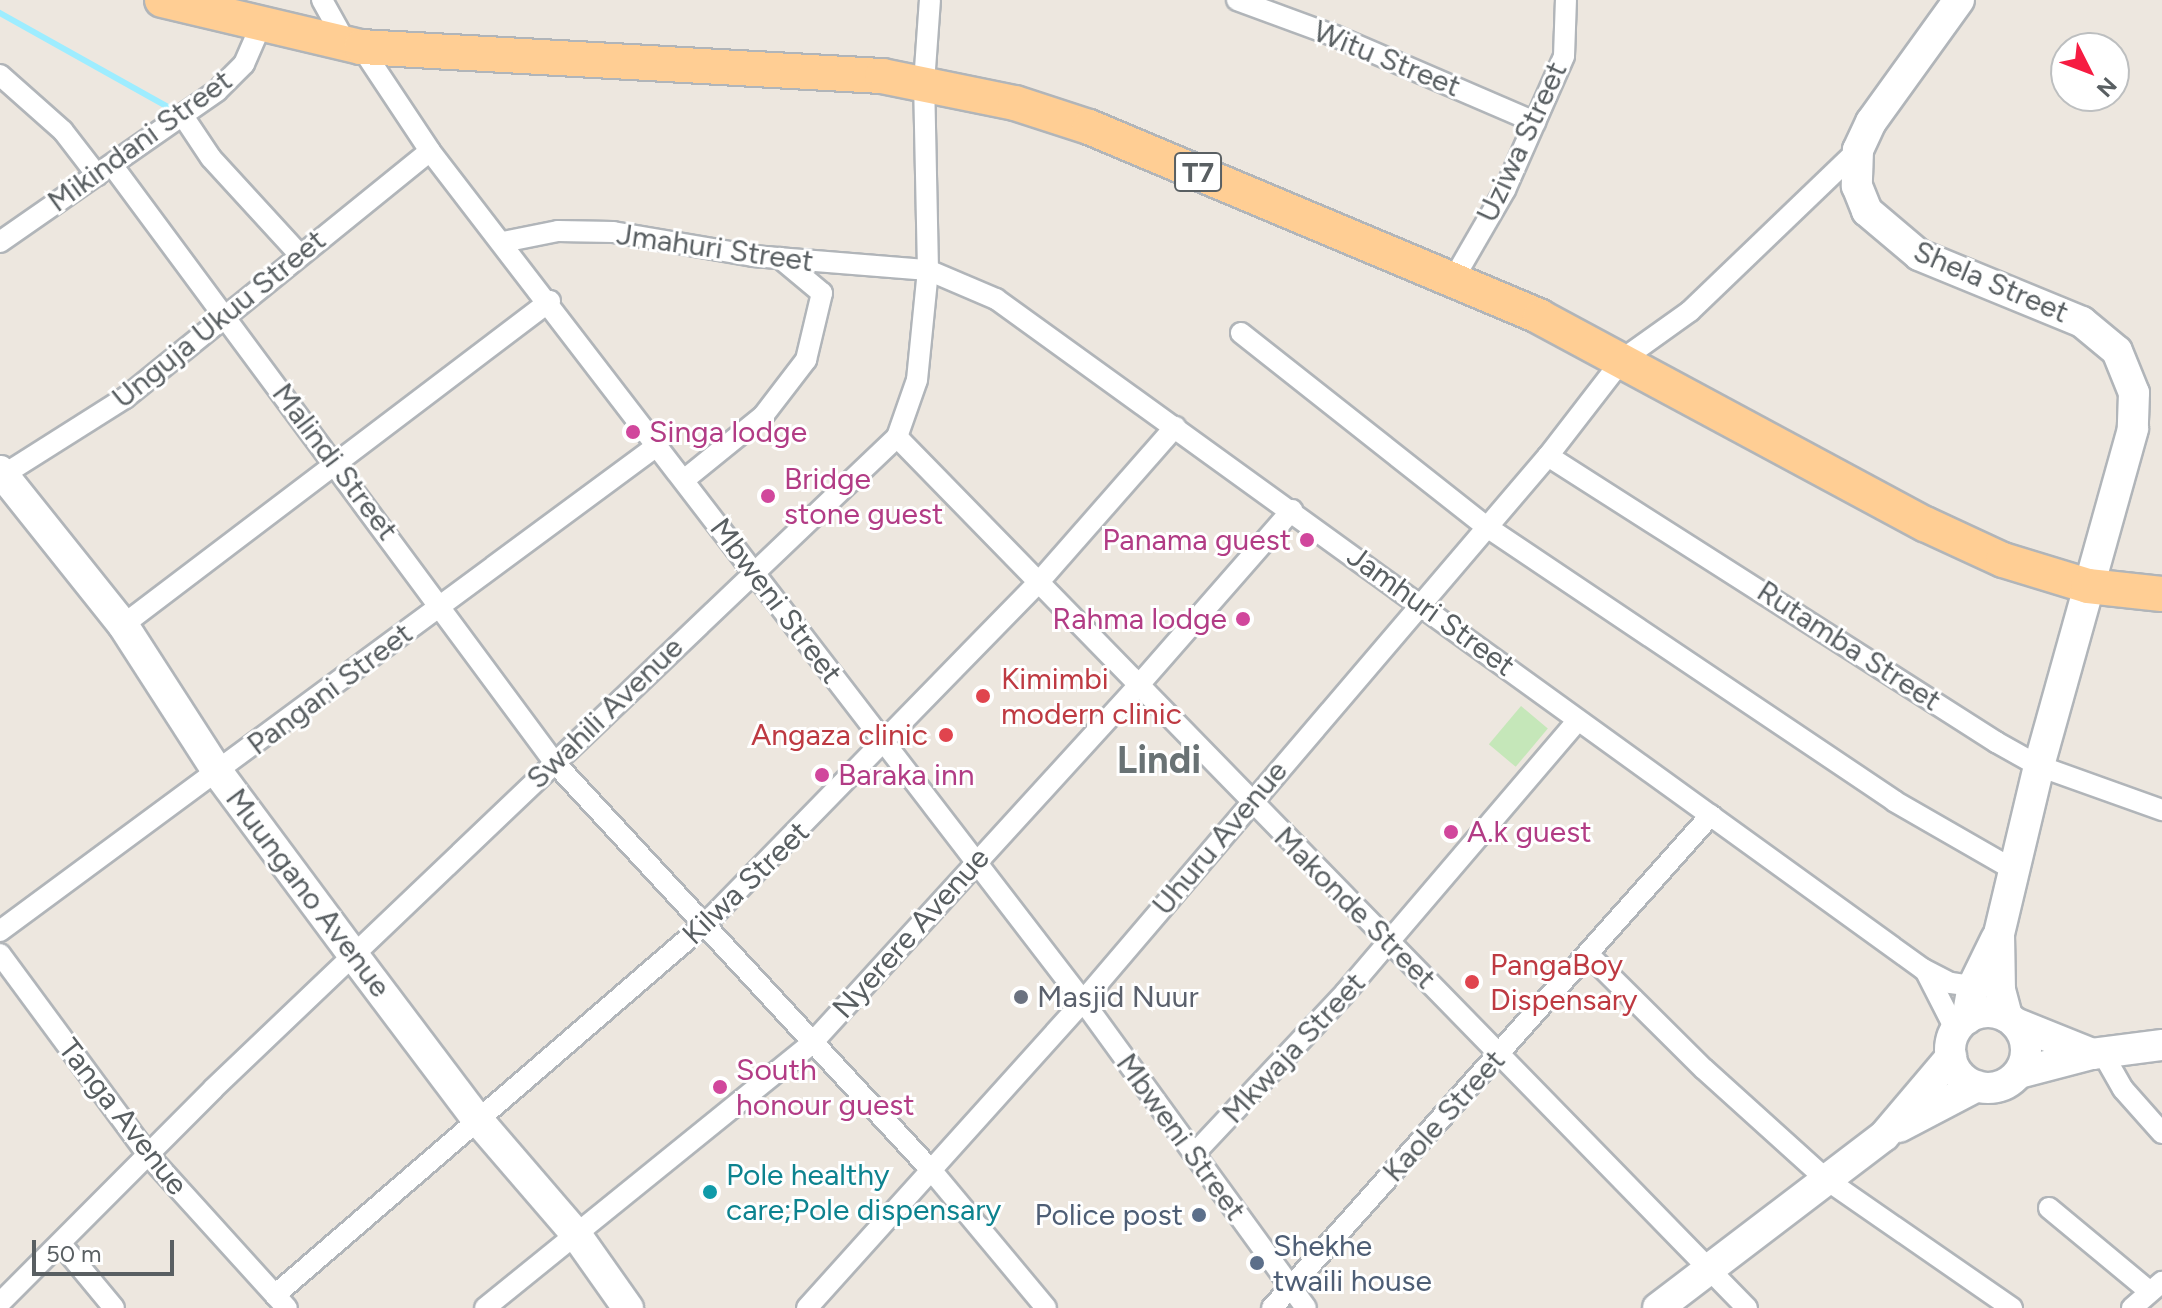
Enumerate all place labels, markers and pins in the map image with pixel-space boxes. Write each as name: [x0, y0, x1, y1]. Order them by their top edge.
place label: Singa lodge: [649, 414, 807, 450]
marker: Singa lodge: [624, 423, 642, 441]
place label: Bridge stone guest: [784, 461, 943, 532]
marker: Bridge stone guest: [759, 487, 777, 505]
place label: Panama guest: [1102, 522, 1291, 558]
marker: Panama guest: [1298, 531, 1316, 549]
place label: Rahma lodge: [1052, 601, 1227, 637]
marker: Rahma lodge: [1234, 610, 1252, 628]
place label: Kimimbi modern clinic: [1001, 661, 1182, 732]
marker: Kimimbi modern clinic: [972, 685, 994, 707]
place label: Angaza clinic: [751, 717, 928, 753]
marker: Angaza clinic: [935, 724, 957, 746]
place label: Baraka inn: [838, 757, 974, 793]
marker: Baraka inn: [813, 766, 831, 784]
place label: A.k guest: [1467, 814, 1592, 850]
marker: A.k guest: [1442, 823, 1460, 841]
place label: PangaBoy Dispensary: [1490, 947, 1638, 1018]
marker: PangaBoy Dispensary: [1461, 971, 1483, 993]
place label: Masjid Nuur: [1037, 979, 1199, 1015]
marker: Masjid Nuur: [1012, 988, 1030, 1006]
place label: South honour guest: [736, 1052, 915, 1122]
marker: South honour guest: [711, 1078, 729, 1096]
place label: Pole healthy care;Pole dispensary: [726, 1157, 1001, 1228]
marker: Pole healthy care;Pole dispensary: [701, 1183, 719, 1201]
place label: Police post: [1035, 1197, 1183, 1233]
marker: Police post: [1190, 1206, 1208, 1224]
place label: Shekhe twaili house: [1273, 1228, 1432, 1298]
marker: Shekhe twaili house: [1248, 1254, 1266, 1272]

